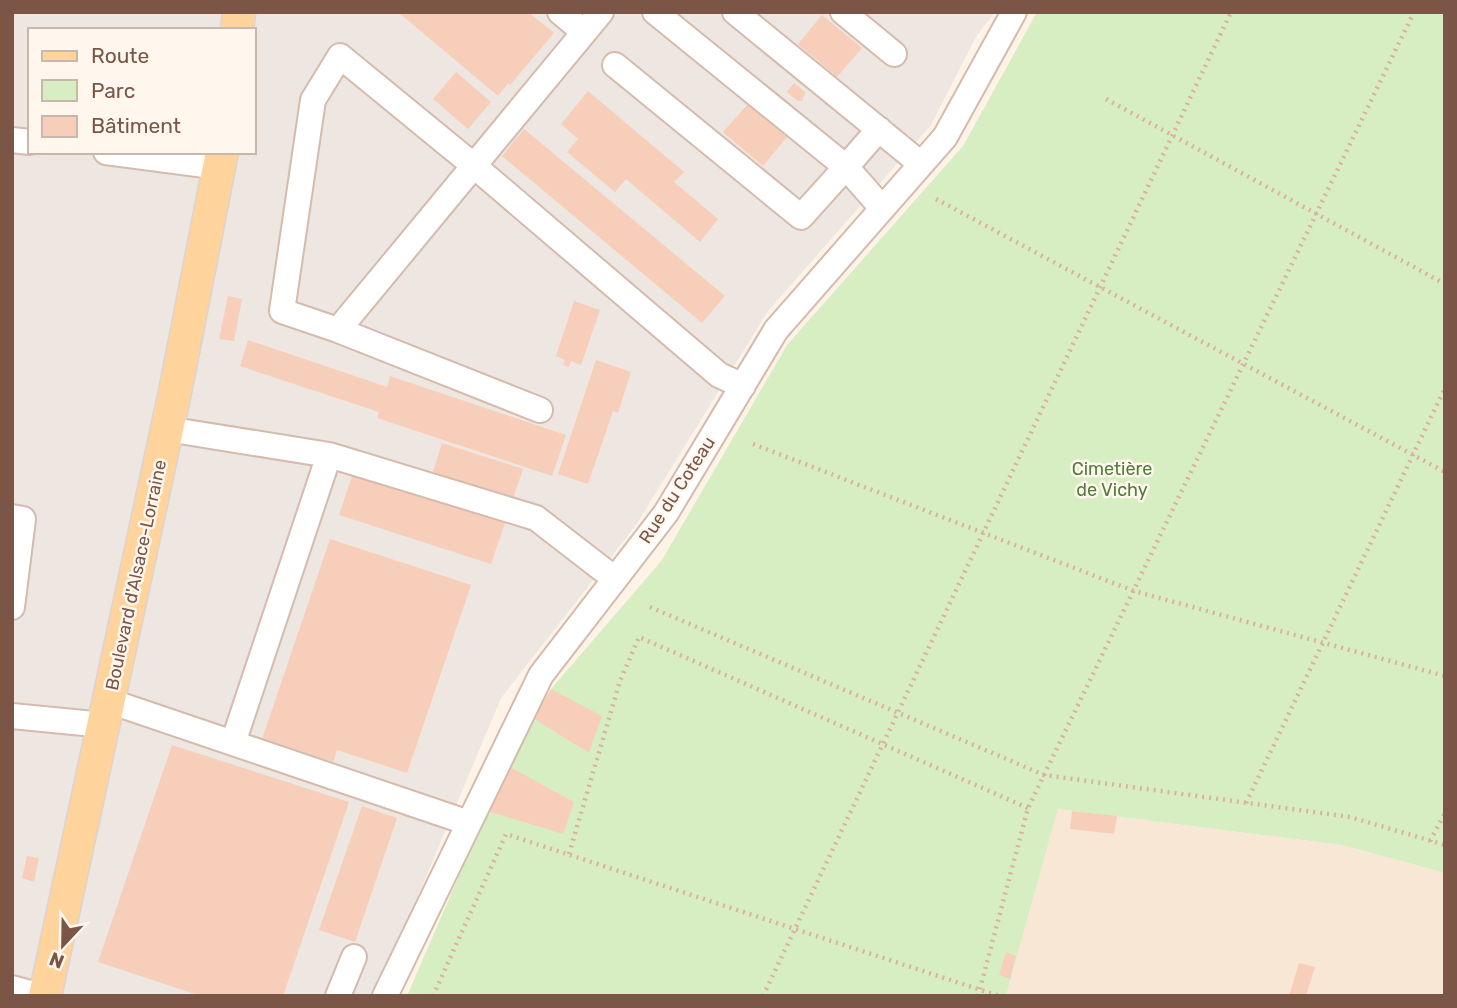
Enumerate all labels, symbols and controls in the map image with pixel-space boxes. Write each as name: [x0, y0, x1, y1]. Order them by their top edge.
legend: [28, 28, 256, 154]
text: Route: [91, 43, 149, 68]
text: Parc: [91, 78, 135, 103]
text: Bâtiment: [91, 113, 181, 138]
street label: Rue du Coteau: [634, 432, 720, 548]
street label: Boulevard d'Alsace-Lorraine: [101, 458, 171, 692]
park label: Cimetière de Vichy: [1072, 458, 1152, 501]
north arrow: [28, 910, 98, 980]
text: N: [46, 947, 67, 974]

